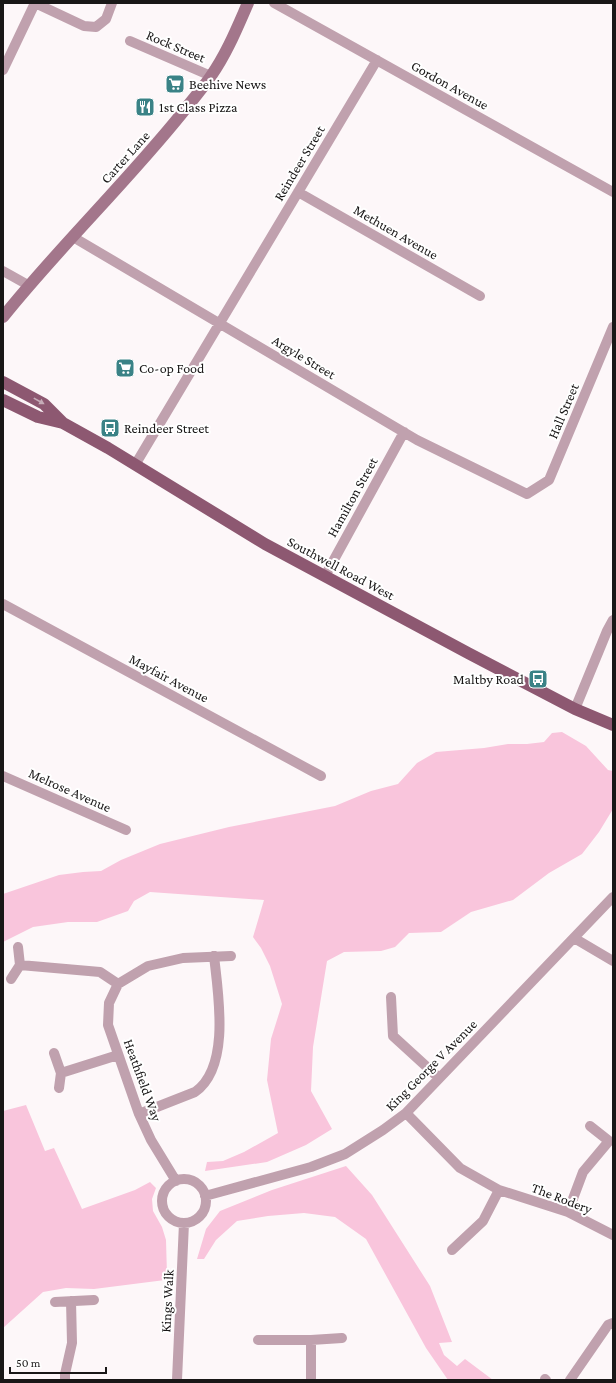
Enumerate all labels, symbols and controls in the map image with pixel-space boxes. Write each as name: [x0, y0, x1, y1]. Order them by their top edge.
street label: Rock Street: [144, 26, 208, 66]
street label: Gordon Avenue: [408, 57, 492, 113]
supermarket icon: Beehive News: [164, 73, 186, 95]
place label: Beehive News: [189, 76, 266, 92]
restaurant icon: 1st Class Pizza: [134, 96, 156, 118]
place label: 1st Class Pizza: [159, 99, 238, 115]
street label: Reindeer Street: [270, 122, 328, 204]
street label: Carter Lane: [97, 127, 153, 187]
street label: Methuen Avenue: [351, 201, 441, 263]
street label: Argyle Street: [269, 332, 339, 382]
supermarket icon: Co-op Food: [114, 357, 136, 379]
place label: Co-op Food: [139, 360, 205, 376]
street label: Hall Street: [544, 381, 582, 441]
one-way arrow: [33, 398, 45, 404]
bus stop icon: Reindeer Street: [99, 417, 121, 439]
place label: Reindeer Street: [124, 420, 209, 436]
street label: Hamilton Street: [324, 454, 381, 540]
street label: Southwell Road West: [285, 533, 398, 603]
street label: Mayfair Avenue: [127, 650, 211, 706]
bus stop icon: Maltby Road: [527, 668, 549, 690]
place label: Maltby Road: [453, 671, 525, 687]
street label: Melrose Avenue: [26, 765, 114, 815]
street label: King George V Avenue: [382, 1016, 480, 1114]
street label: Heathfield Way: [121, 1037, 165, 1124]
street label: The Rodery: [530, 1179, 595, 1217]
street label: Kings Walk: [157, 1269, 177, 1333]
scale bar: [10, 1349, 106, 1375]
text: 50 m: [16, 1356, 41, 1370]

